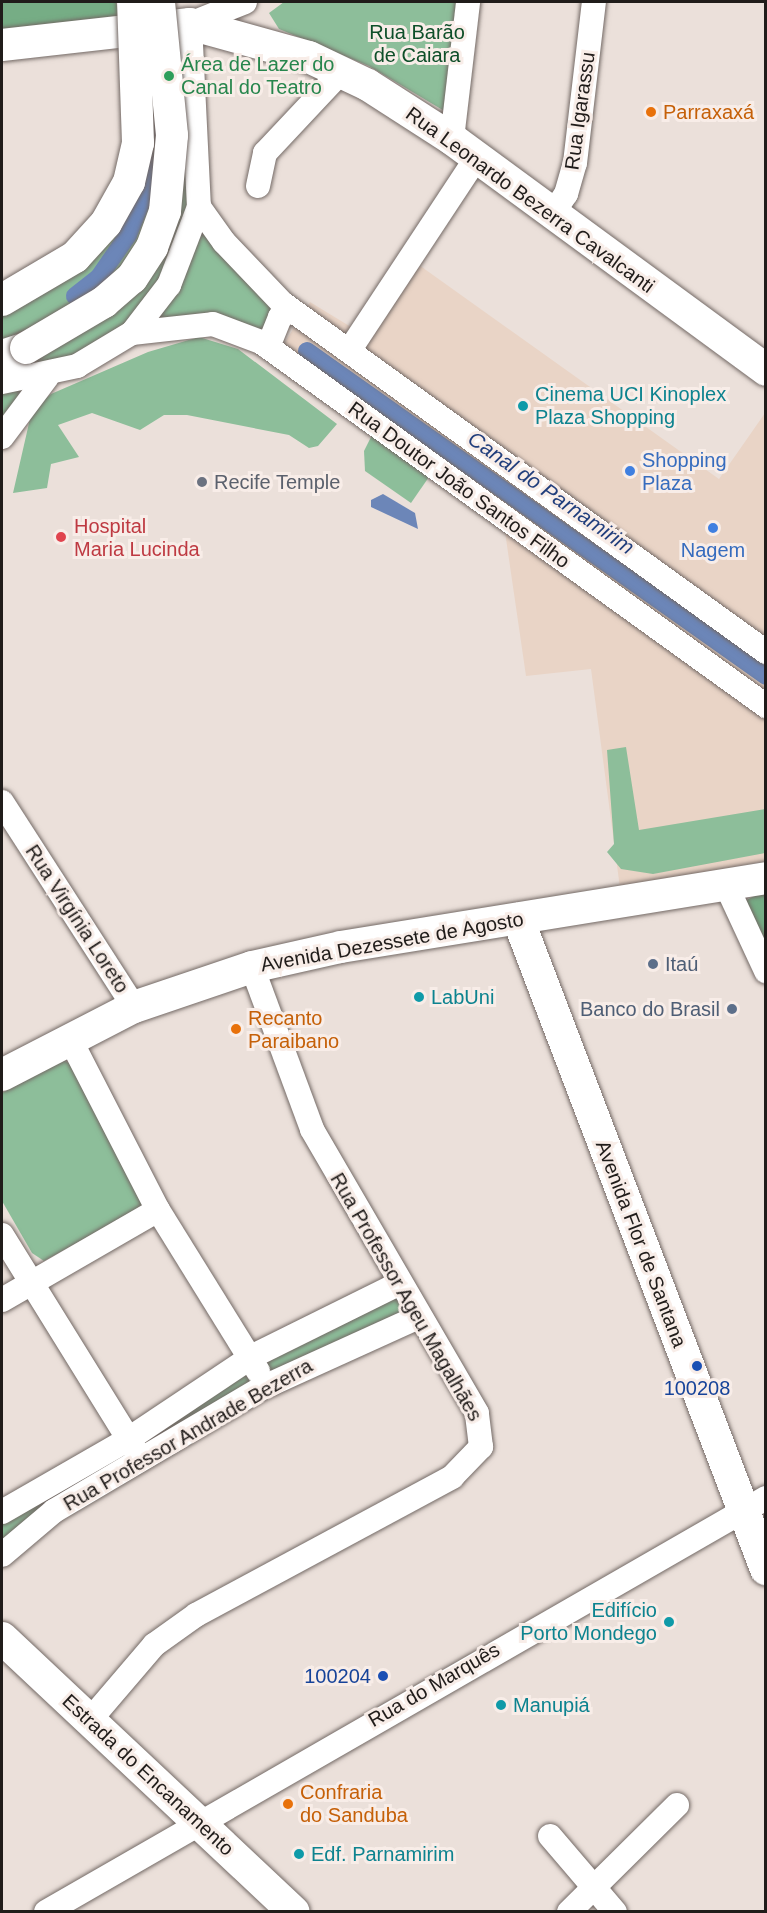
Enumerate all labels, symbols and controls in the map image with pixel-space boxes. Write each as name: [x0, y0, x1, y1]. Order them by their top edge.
park label: Rua Barão de Caiara: [369, 21, 465, 68]
street label: Rua Igarassu: [560, 50, 600, 172]
place label: Área de Lazer do Canal do Teatro: [181, 52, 334, 99]
marker: Área de Lazer do Canal do Teatro: [162, 69, 176, 83]
place label: Parraxaxá: [663, 100, 754, 124]
street label: Rua Leonardo Bezerra Cavalcanti: [401, 102, 659, 298]
marker: Parraxaxá: [644, 105, 658, 119]
place label: Cinema UCI Kinoplex Plaza Shopping: [535, 382, 726, 429]
street label: Rua Doutor João Santos Filho: [344, 397, 574, 573]
marker: Cinema UCI Kinoplex Plaza Shopping: [516, 399, 530, 413]
water label: Canal do Parnamirim: [463, 426, 639, 560]
place label: Shopping Plaza: [642, 448, 727, 495]
marker: Shopping Plaza: [623, 464, 637, 478]
place label: Recife Temple: [214, 470, 341, 494]
marker: Recife Temple: [195, 475, 209, 489]
place label: Hospital Maria Lucinda: [74, 514, 200, 561]
marker: Nagem: [706, 521, 720, 535]
marker: Hospital Maria Lucinda: [52, 528, 70, 546]
place label: Nagem: [681, 538, 745, 562]
street label: Rua Virgínia Loreto: [20, 840, 134, 998]
street label: Avenida Dezessete de Agosto: [258, 907, 526, 977]
place label: Itaú: [665, 952, 698, 976]
marker: Itaú: [646, 957, 660, 971]
place label: LabUni: [431, 985, 494, 1009]
marker: LabUni: [412, 990, 426, 1004]
place label: Banco do Brasil: [580, 997, 720, 1021]
marker: Banco do Brasil: [725, 1002, 739, 1016]
place label: Recanto Paraibano: [248, 1006, 339, 1053]
marker: Recanto Paraibano: [229, 1022, 243, 1036]
street label: Avenida Flor de Santana: [590, 1137, 692, 1351]
street label: Rua Professor Ageu Magalhães: [325, 1168, 487, 1426]
street label: Rua Professor Andrade Bezerra: [59, 1353, 317, 1517]
marker: 100208: [690, 1359, 704, 1373]
place label: 100208: [664, 1376, 730, 1400]
place label: Edifício Porto Mondego: [520, 1598, 657, 1645]
marker: Edifício Porto Mondego: [662, 1615, 676, 1629]
street label: Rua do Marquês: [364, 1638, 504, 1732]
place label: 100204: [304, 1664, 371, 1688]
marker: 100204: [376, 1669, 390, 1683]
street label: Estrada do Encanamento: [57, 1689, 239, 1861]
place label: Manupiá: [513, 1693, 590, 1717]
marker: Manupiá: [494, 1698, 508, 1712]
place label: Confraria do Sanduba: [300, 1780, 408, 1827]
marker: Confraria do Sanduba: [281, 1797, 295, 1811]
place label: Edf. Parnamirim: [311, 1842, 454, 1866]
marker: Edf. Parnamirim: [292, 1847, 306, 1861]

